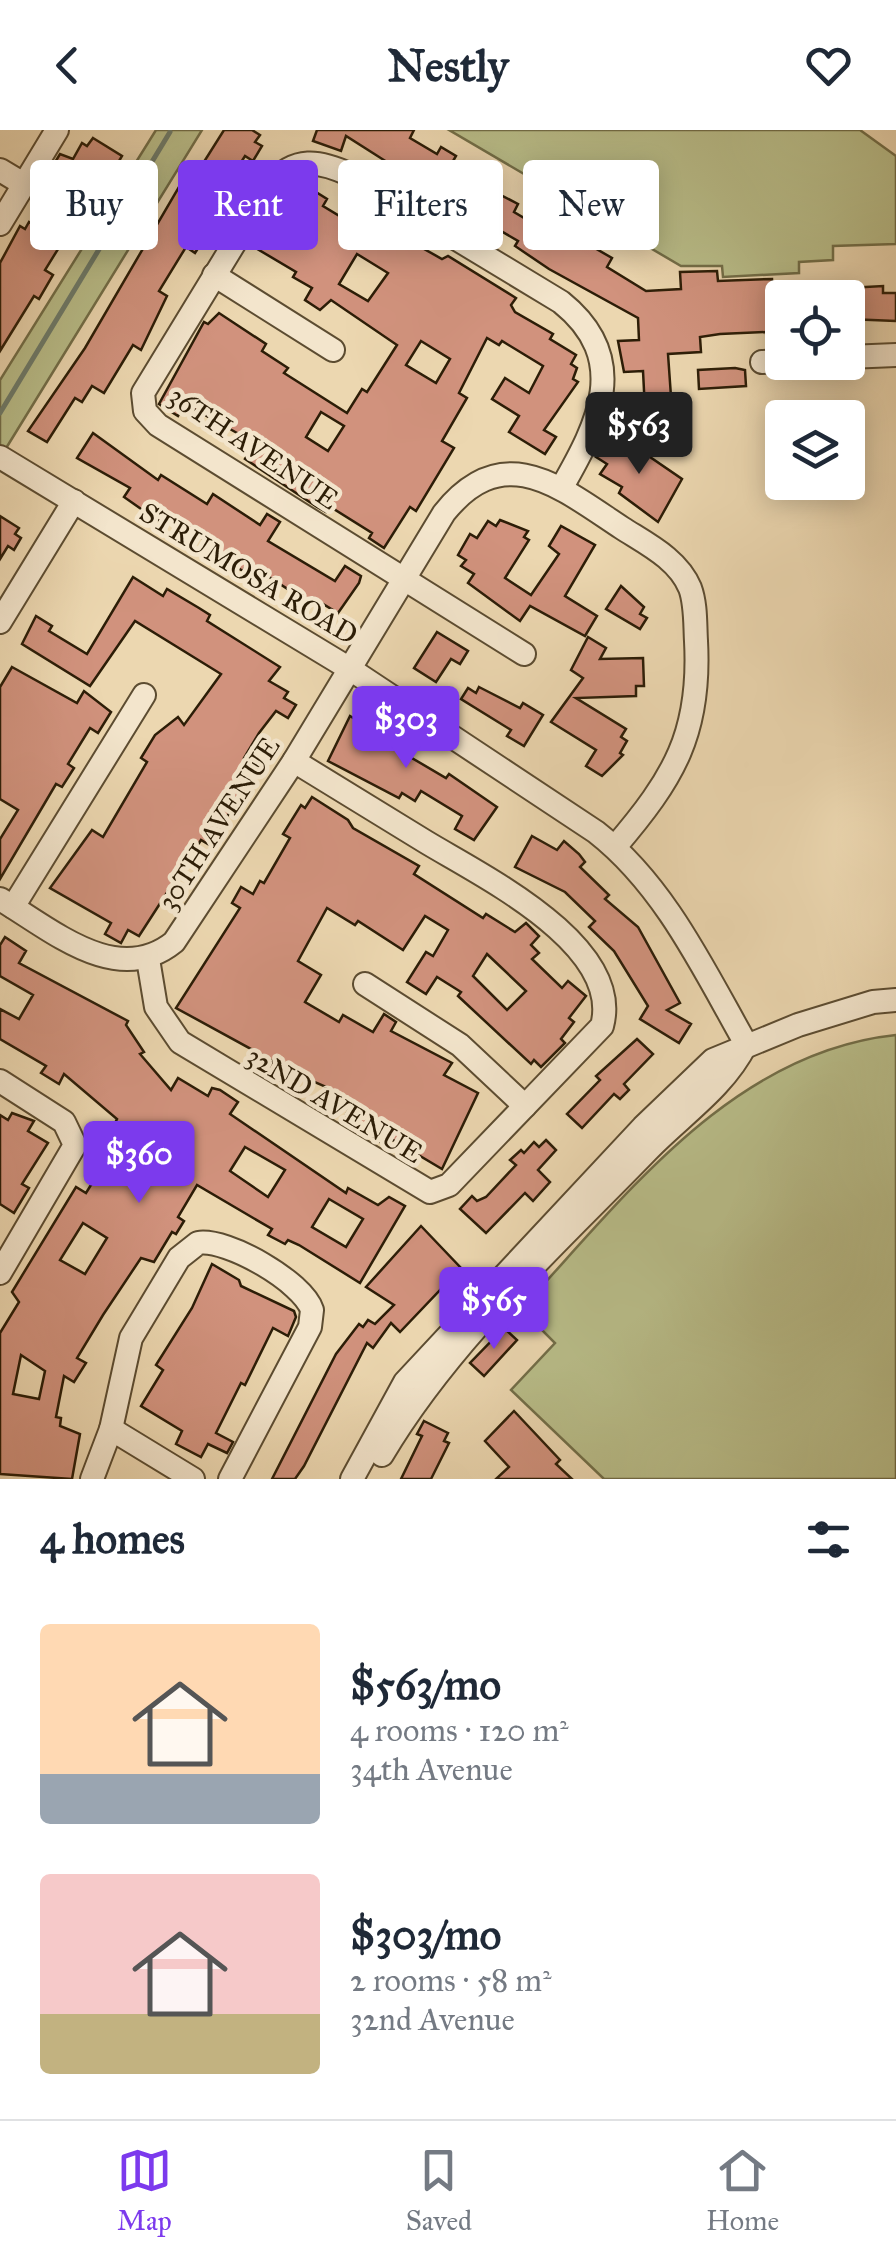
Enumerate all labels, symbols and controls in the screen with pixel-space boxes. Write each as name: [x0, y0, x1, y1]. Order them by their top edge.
icon: back: [40, 38, 95, 93]
text: Nestly: [387, 38, 509, 93]
icon: heart: [801, 38, 856, 93]
chip: Buy: [30, 160, 158, 250]
chip: Rent: [178, 160, 318, 250]
chip: Filters: [338, 160, 503, 250]
chip: New: [523, 160, 659, 250]
map controls: [765, 280, 865, 500]
button: locate: [765, 280, 865, 380]
street label: 36TH AVENUE: [162, 378, 345, 517]
pin: $563: [580, 392, 698, 477]
button: layers: [765, 400, 865, 500]
text: $563: [607, 405, 671, 444]
street label: STRUMOSA ROAD: [133, 495, 364, 652]
pin: $303: [347, 686, 465, 771]
text: $303: [374, 699, 438, 738]
street label: 30TH AVENUE: [150, 730, 287, 916]
street label: 32ND AVENUE: [240, 1038, 429, 1171]
pin: $360: [80, 1121, 198, 1206]
text: $360: [105, 1134, 173, 1173]
pin: $565: [435, 1267, 553, 1352]
text: $565: [461, 1280, 527, 1319]
icon: filters: [801, 1512, 856, 1567]
text: 4 homes: [40, 1513, 185, 1565]
text: $563/mo: [350, 1659, 501, 1711]
icon: home: [120, 1664, 240, 1784]
text: 4 rooms · 120 m²: [350, 1711, 569, 1750]
text: 34th Avenue: [350, 1750, 513, 1789]
text: $303/mo: [350, 1909, 501, 1961]
icon: home: [120, 1914, 240, 2034]
text: 2 rooms · 58 m²: [350, 1961, 551, 2000]
text: 32nd Avenue: [350, 2000, 515, 2039]
tab: Map: [117, 2143, 172, 2238]
tab: Saved: [406, 2143, 472, 2238]
tab: Home: [706, 2143, 779, 2238]

